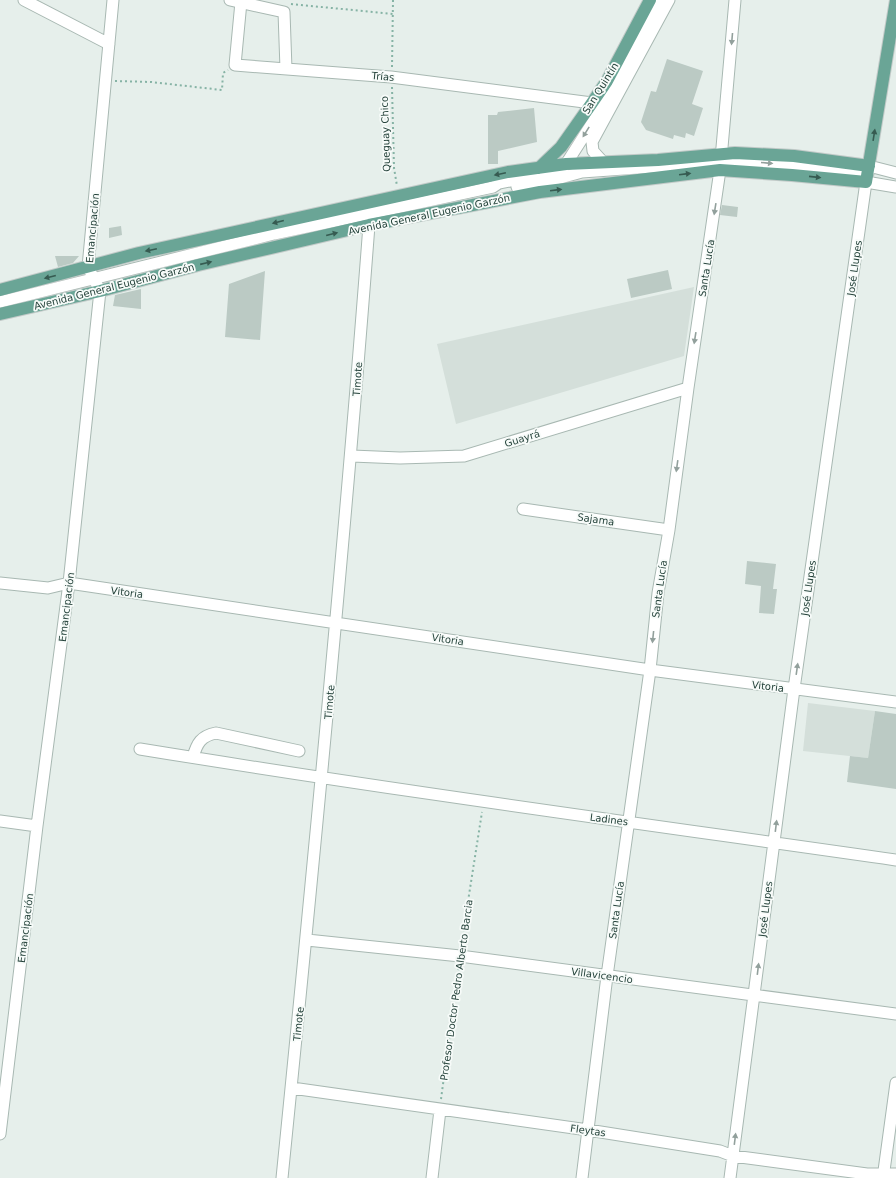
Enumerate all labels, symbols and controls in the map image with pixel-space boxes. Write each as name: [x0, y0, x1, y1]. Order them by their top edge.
one-way arrow: [728, 33, 735, 45]
street label: San Quintín: [580, 61, 621, 116]
street label: Trías: [370, 70, 395, 83]
street label: Queguay Chico: [379, 96, 392, 172]
one-way arrow: [583, 126, 590, 138]
one-way arrow: [871, 129, 877, 141]
one-way arrow: [761, 160, 773, 167]
one-way arrow: [494, 171, 507, 177]
one-way arrow: [679, 171, 691, 177]
one-way arrow: [809, 174, 821, 180]
one-way arrow: [550, 187, 562, 193]
street label: Avenida General Eugenio Garzón: [347, 192, 511, 237]
street label: Emancipación: [84, 193, 101, 263]
one-way arrow: [712, 203, 718, 215]
one-way arrow: [272, 219, 284, 225]
one-way arrow: [327, 231, 339, 237]
street label: Santa Lucía: [697, 238, 716, 298]
street label: José Llupes: [845, 240, 864, 298]
one-way arrow: [145, 248, 158, 254]
one-way arrow: [200, 260, 212, 266]
street label: Avenida General Eugenio Garzón: [33, 261, 195, 312]
one-way arrow: [44, 274, 56, 280]
one-way arrow: [692, 332, 698, 344]
street label: Timote: [351, 361, 364, 398]
street label: Guayrá: [503, 428, 541, 449]
one-way arrow: [674, 460, 680, 472]
street label: Sajama: [577, 511, 615, 528]
street label: Santa Lucía: [650, 559, 669, 619]
street label: José Llupes: [799, 560, 818, 618]
street label: Emancipación: [57, 572, 76, 642]
street label: Vitoria: [110, 585, 144, 600]
one-way arrow: [650, 631, 656, 643]
street label: Vitoria: [431, 632, 465, 647]
one-way arrow: [794, 663, 800, 675]
street label: Vitoria: [751, 679, 785, 694]
street label: Timote: [322, 684, 336, 721]
street label: Ladines: [589, 812, 629, 827]
one-way arrow: [773, 820, 779, 832]
street label: Santa Lucía: [607, 880, 626, 940]
street label: José Llupes: [757, 881, 774, 939]
street label: Emancipación: [16, 893, 35, 963]
street label: Profesor Doctor Pedro Alberto Barcia: [438, 899, 475, 1081]
one-way arrow: [754, 963, 761, 975]
street label: Villavicencio: [570, 966, 633, 985]
street label: Timote: [291, 1006, 306, 1043]
street label: Fleytas: [569, 1123, 606, 1138]
one-way arrow: [732, 1133, 738, 1145]

